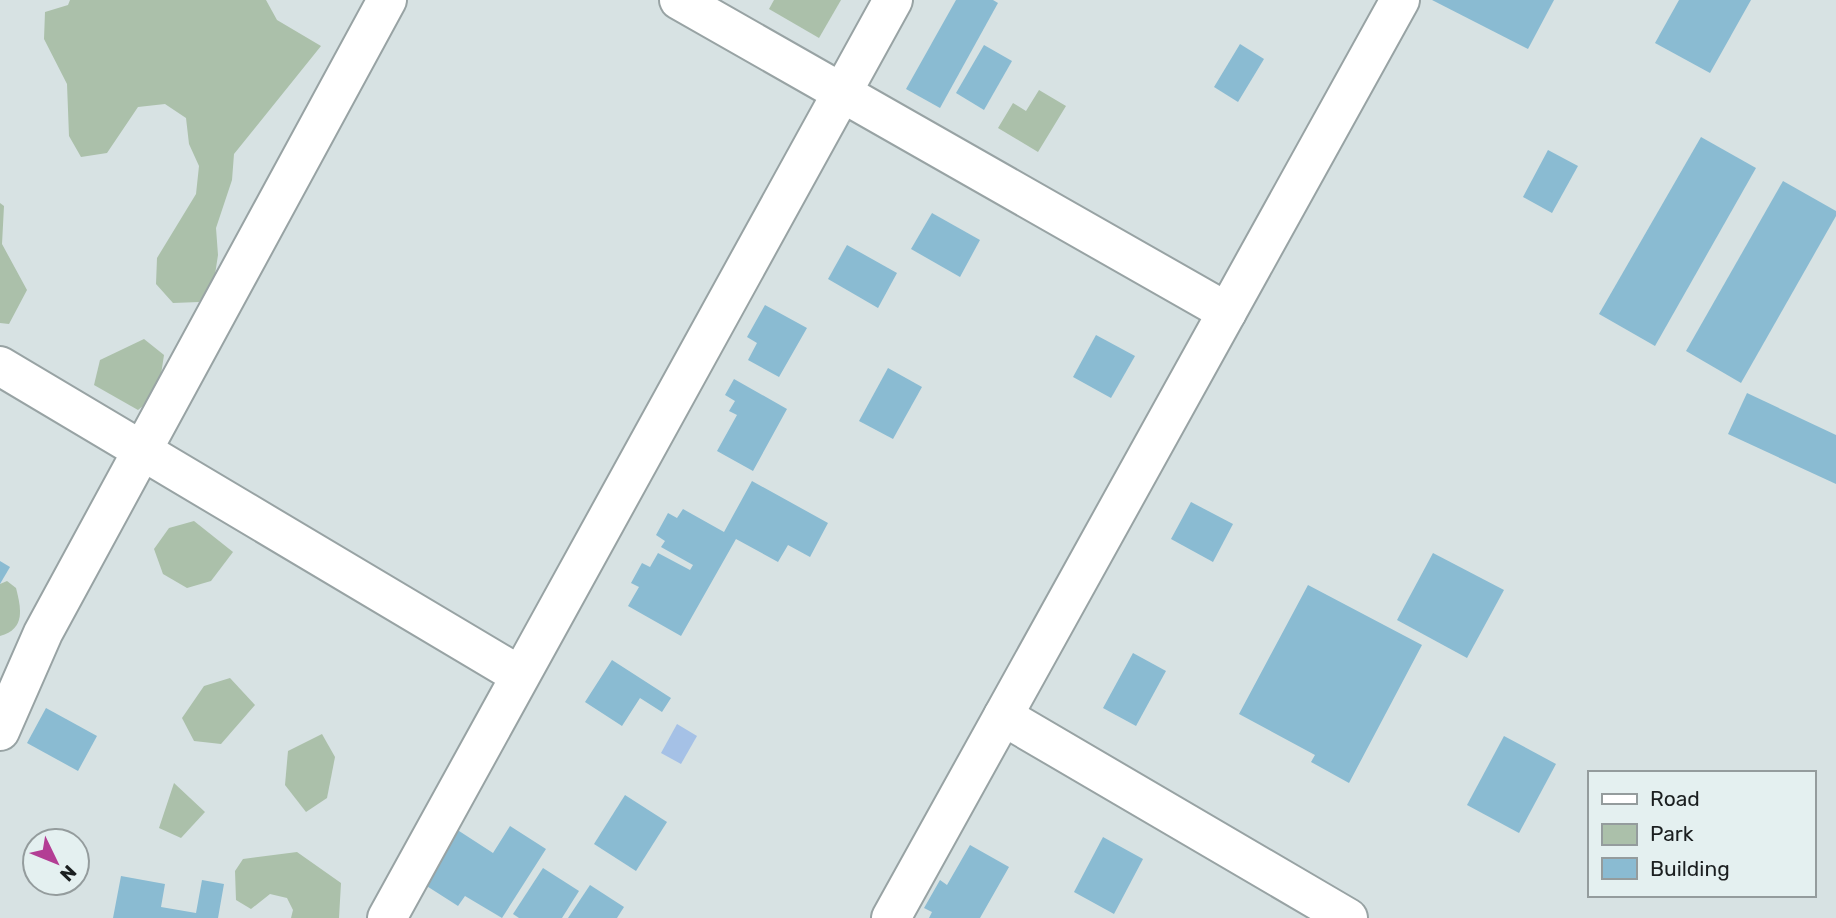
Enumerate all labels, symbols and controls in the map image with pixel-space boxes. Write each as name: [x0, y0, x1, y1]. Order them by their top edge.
legend: [1588, 771, 1815, 897]
text: Road: [1650, 786, 1700, 811]
text: Park: [1650, 821, 1694, 846]
north arrow: [21, 827, 91, 897]
text: Building: [1650, 856, 1730, 881]
text: N: [55, 860, 81, 886]

